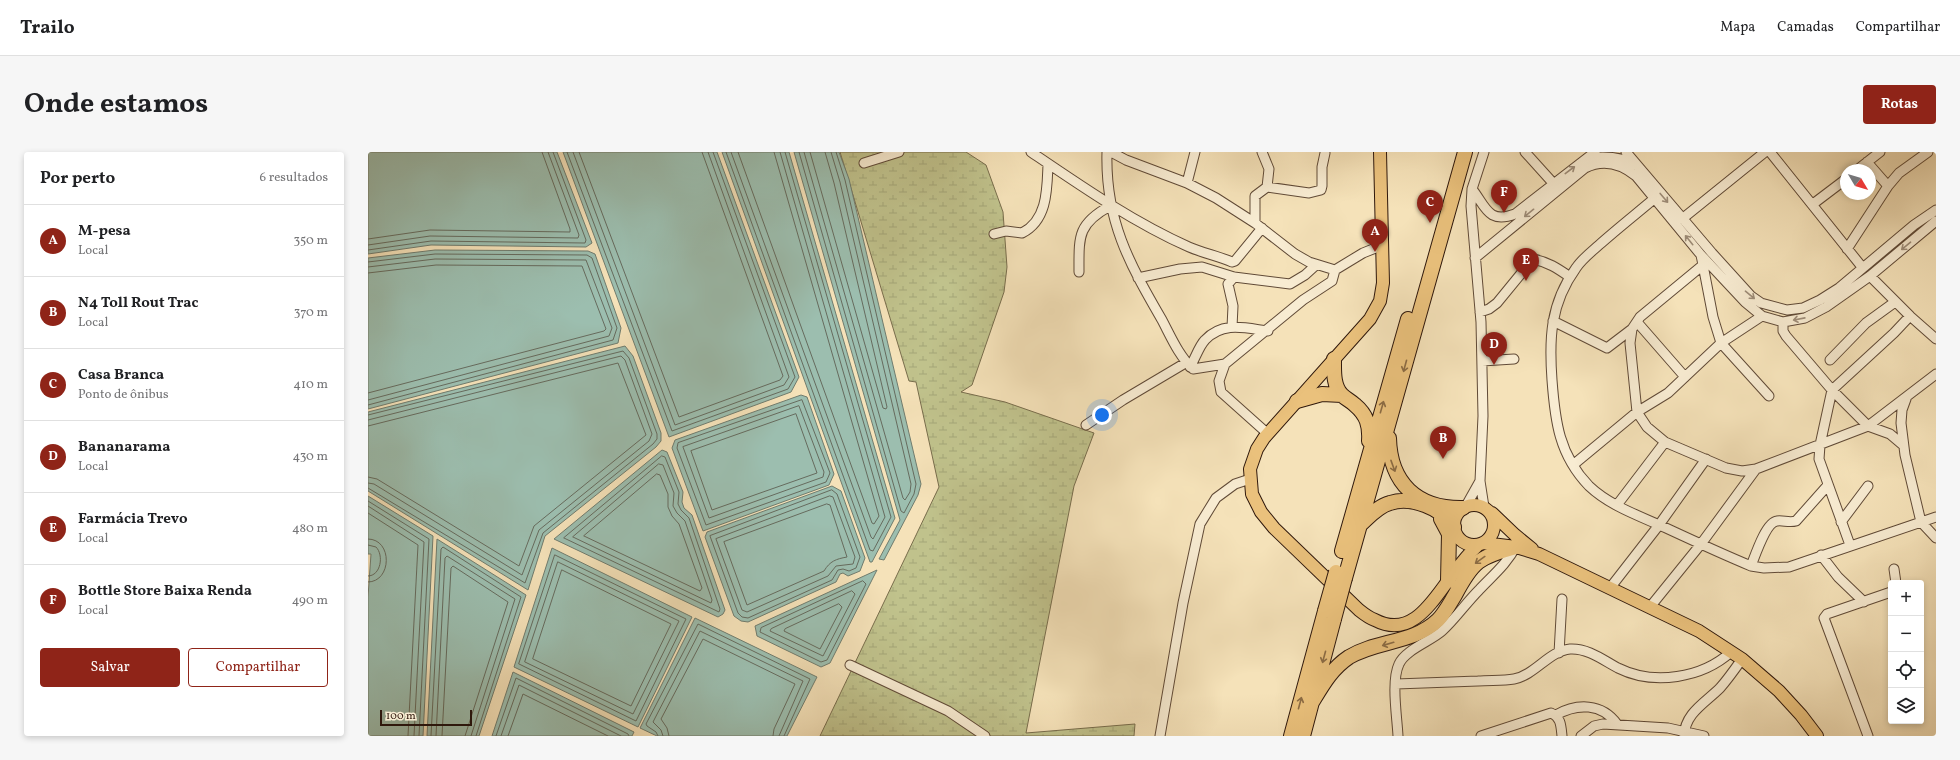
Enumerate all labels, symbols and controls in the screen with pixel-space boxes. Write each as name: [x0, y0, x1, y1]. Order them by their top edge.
text: Trailo: [20, 15, 75, 41]
text: Mapa: [1720, 18, 1755, 37]
text: Camadas: [1777, 18, 1834, 37]
text: Compartilhar: [1856, 18, 1940, 37]
text: Onde estamos: [24, 85, 208, 124]
button: Rotas: [1863, 85, 1936, 124]
north arrow: [1840, 164, 1876, 200]
one-way arrow: [1564, 166, 1575, 174]
text: Por perto: [40, 167, 115, 190]
text: 6 resultados: [260, 169, 328, 187]
pin: F: [1491, 180, 1517, 213]
pin: C: [1417, 190, 1443, 223]
one-way arrow: [1660, 192, 1669, 203]
one-way arrow: [1523, 209, 1534, 218]
pin: A: [1362, 219, 1388, 252]
text: M-pesa: [78, 221, 131, 242]
text: A: [48, 232, 58, 250]
text: 350 m: [293, 232, 328, 250]
one-way arrow: [1684, 234, 1693, 245]
one-way arrow: [1900, 241, 1911, 250]
text: Local: [78, 242, 108, 260]
pin: E: [1513, 248, 1539, 281]
one-way arrow: [1745, 291, 1756, 299]
text: N4 Toll Rout Trac: [78, 293, 199, 314]
text: B: [49, 304, 57, 322]
text: 370 m: [294, 304, 328, 322]
text: Local: [78, 314, 108, 332]
one-way arrow: [1793, 315, 1806, 323]
pin: D: [1481, 332, 1507, 365]
one-way arrow: [1401, 359, 1408, 372]
text: Casa Branca: [78, 365, 164, 386]
text: C: [49, 376, 57, 394]
text: 410 m: [293, 376, 328, 394]
text: Ponto de ônibus: [78, 386, 169, 404]
one-way arrow: [1379, 401, 1387, 414]
your location: [1092, 405, 1112, 425]
pin: B: [1430, 426, 1456, 459]
text: Bananarama: [78, 437, 170, 458]
text: D: [48, 448, 58, 466]
text: 430 m: [292, 448, 328, 466]
text: Local: [78, 458, 108, 476]
one-way arrow: [1389, 459, 1397, 471]
text: Farmácia Trevo: [78, 509, 187, 530]
text: E: [49, 520, 57, 538]
text: 480 m: [292, 520, 328, 538]
text: Local: [78, 530, 108, 548]
one-way arrow: [1475, 556, 1486, 564]
map controls: [1888, 580, 1924, 724]
button: +: [1888, 580, 1924, 616]
text: Bottle Store Baixa Renda: [78, 581, 252, 602]
text: F: [49, 592, 57, 610]
text: 490 m: [292, 592, 328, 610]
text: Local: [78, 602, 108, 620]
button: −: [1888, 616, 1924, 652]
one-way arrow: [1382, 641, 1395, 648]
button: Salvar: [40, 648, 180, 687]
button: Compartilhar: [188, 648, 328, 687]
one-way arrow: [1320, 650, 1327, 663]
button: locate: [1888, 652, 1924, 688]
button: layers: [1888, 688, 1924, 724]
one-way arrow: [1297, 697, 1304, 710]
scale bar: [380, 708, 472, 727]
text: 100 m: [386, 709, 416, 724]

